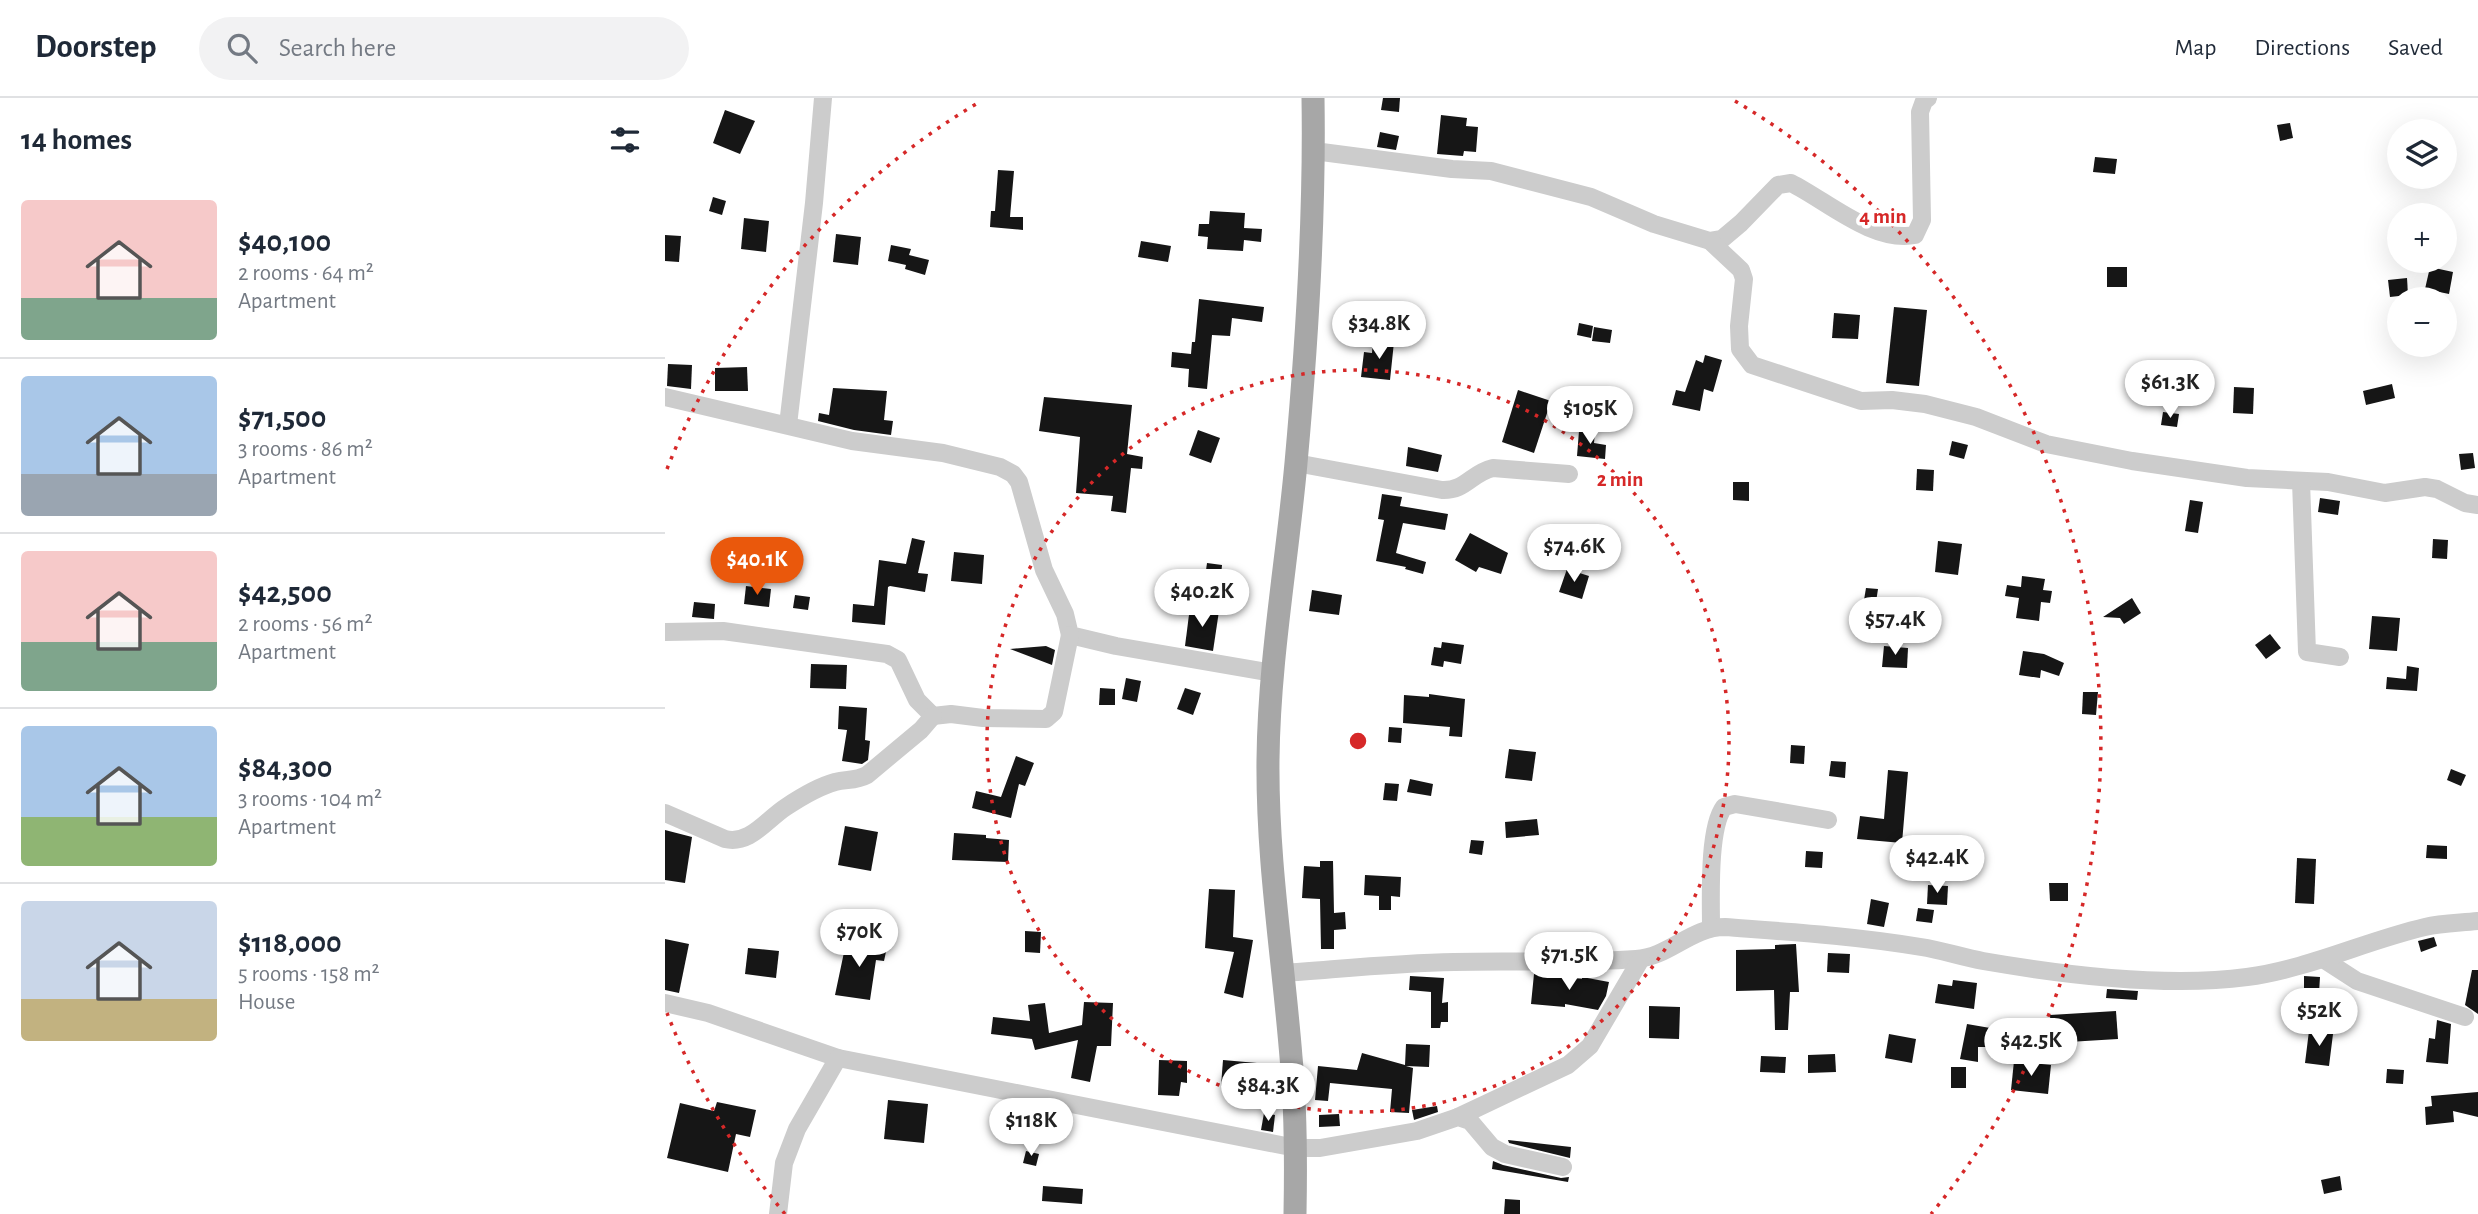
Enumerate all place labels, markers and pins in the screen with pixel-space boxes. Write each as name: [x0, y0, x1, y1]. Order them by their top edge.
pin: $34.8K: [1322, 302, 1436, 361]
pin: $61.3K: [2113, 360, 2227, 420]
pin: $105K: [1541, 386, 1639, 446]
pin: $74.6K: [1517, 524, 1631, 584]
pin: $40.1K: [700, 538, 814, 597]
pin: $40.2K: [1145, 570, 1259, 629]
pin: $57.4K: [1838, 598, 1952, 657]
centre of rings: [1346, 729, 1370, 753]
pin: $42.4K: [1880, 836, 1994, 895]
pin: $70K: [818, 910, 900, 969]
pin: $71.5K: [1512, 932, 1626, 992]
pin: $52K: [2278, 988, 2360, 1048]
pin: $42.5K: [1974, 1018, 2088, 1078]
pin: $84.3K: [1211, 1063, 1325, 1123]
pin: $118K: [982, 1098, 1080, 1158]

